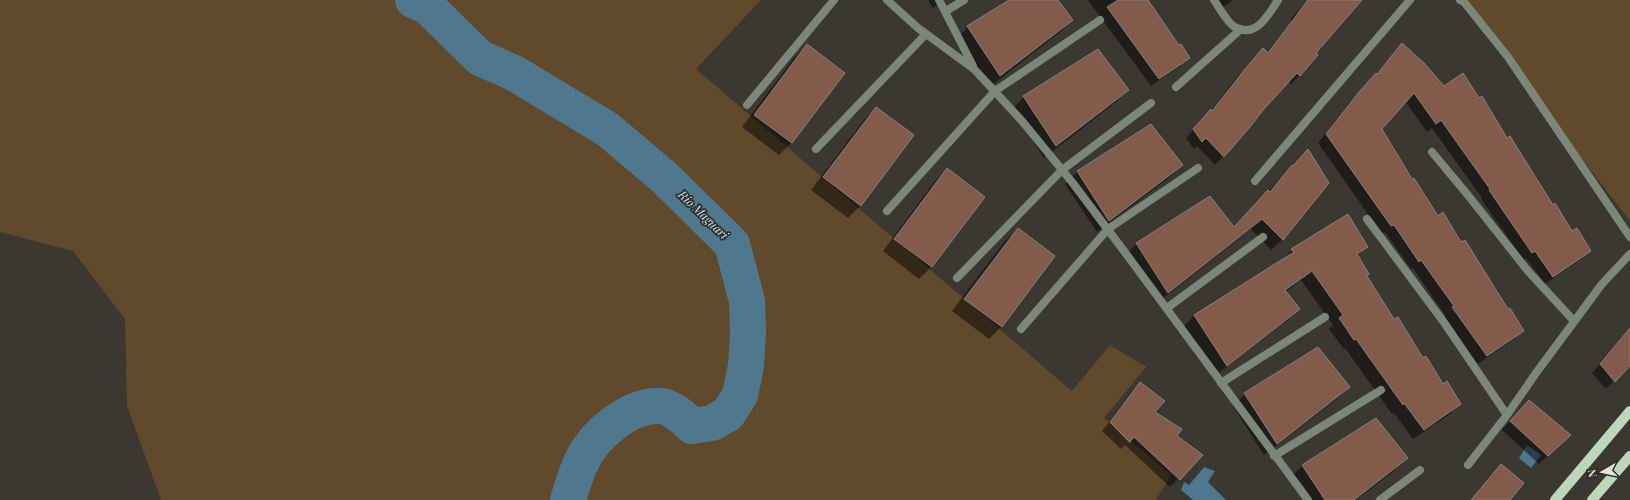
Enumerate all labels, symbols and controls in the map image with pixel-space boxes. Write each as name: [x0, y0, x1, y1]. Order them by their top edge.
water label: Rio Maguari: [674, 186, 733, 243]
north arrow: [1582, 452, 1622, 492]
text: N: [1584, 468, 1600, 479]

